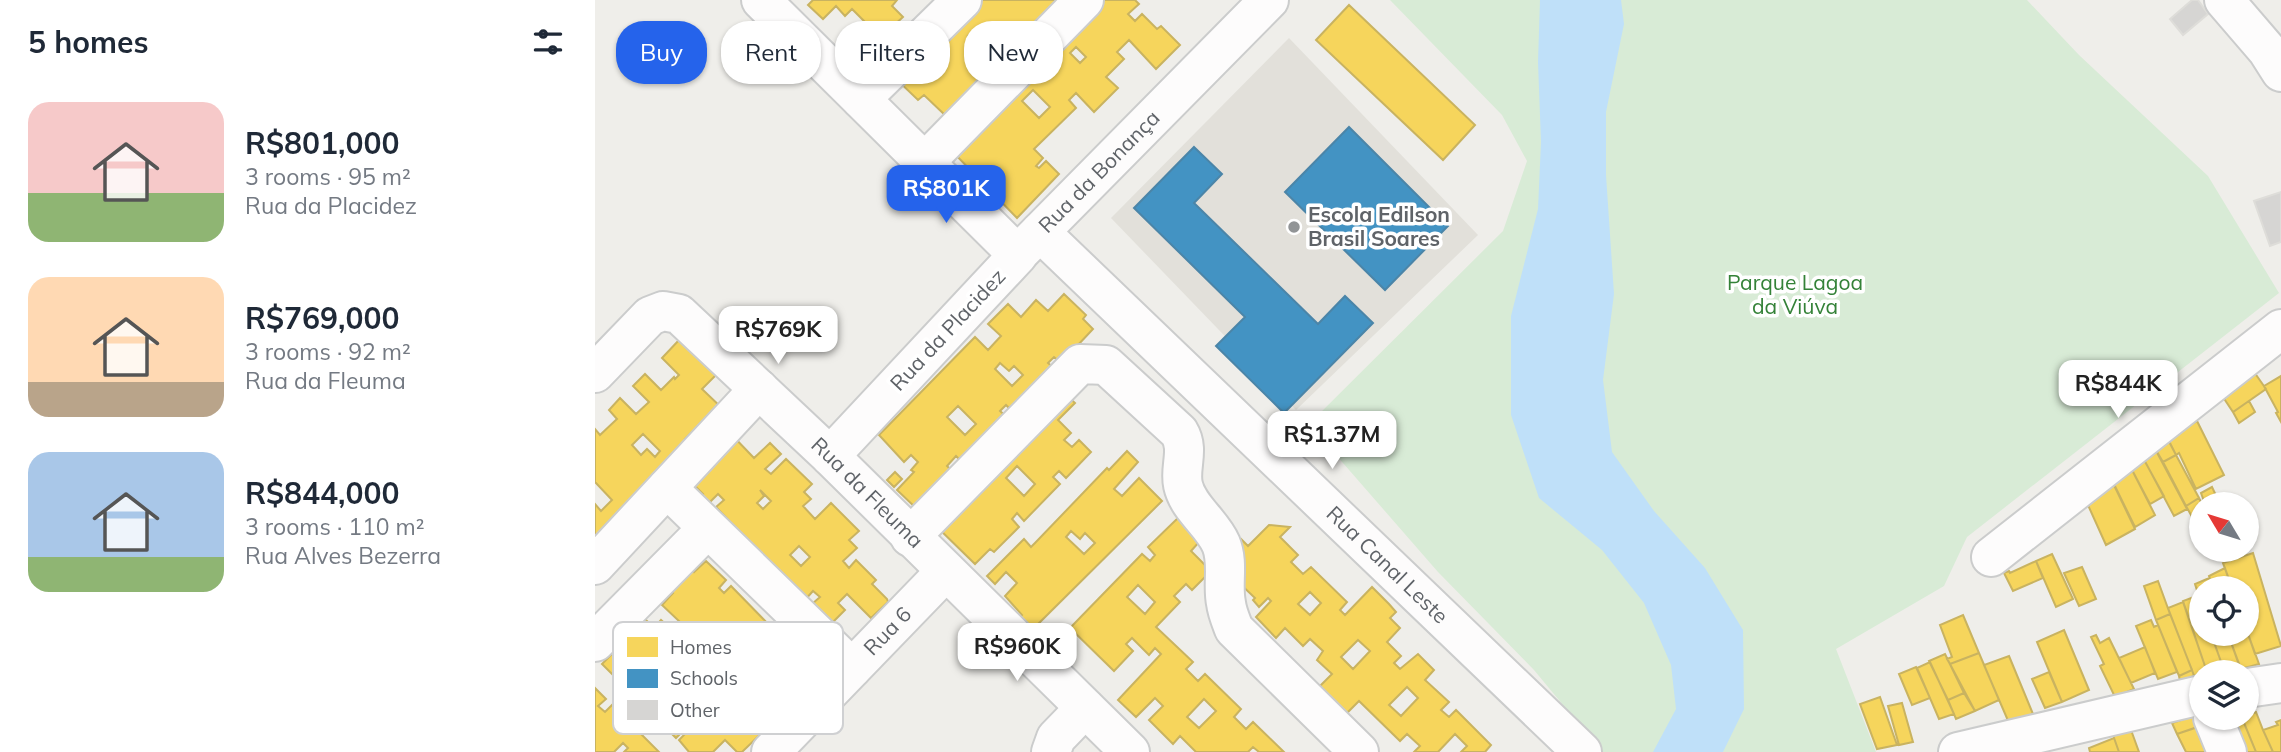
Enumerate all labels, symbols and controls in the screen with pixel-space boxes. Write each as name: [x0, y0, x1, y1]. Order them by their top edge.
chip: Buy: [616, 21, 707, 84]
chip: Rent: [721, 21, 821, 84]
chip: Filters: [835, 21, 950, 84]
chip: New: [964, 21, 1063, 84]
text: 5 homes: [28, 23, 149, 61]
icon: filters: [529, 23, 567, 61]
street label: Rua da Bonança: [1032, 104, 1165, 238]
text: R$801,000: [245, 124, 400, 162]
icon: home: [84, 130, 168, 214]
text: 3 rooms · 95 m²: [245, 162, 411, 191]
pin: R$801K: [889, 166, 1003, 225]
text: R$801K: [903, 173, 989, 202]
text: Rua da Placidez: [245, 191, 417, 220]
place label: Escola Edilson Brasil Soares: [1308, 201, 1450, 251]
marker: Escola Edilson Brasil Soares: [1286, 219, 1302, 235]
street label: Rua da Placidez: [884, 263, 1010, 396]
park label: Parque Lagoa da Viúva: [1727, 269, 1863, 319]
text: R$769,000: [245, 299, 400, 337]
icon: home: [84, 305, 168, 389]
pin: R$769K: [721, 306, 835, 366]
text: R$769K: [735, 314, 821, 343]
text: 3 rooms · 92 m²: [245, 337, 411, 366]
pin: R$844K: [2061, 360, 2175, 420]
text: Rua da Fleuma: [245, 366, 406, 395]
text: R$844K: [2075, 368, 2161, 397]
pin: R$1.37M: [1267, 412, 1397, 471]
text: R$1.37M: [1283, 419, 1381, 448]
street label: Rua da Fleuma: [806, 431, 929, 553]
text: R$844,000: [245, 474, 400, 512]
icon: home: [84, 480, 168, 564]
north arrow: [2189, 492, 2259, 562]
map controls: [2189, 492, 2259, 730]
street label: Rua Canal Leste: [1322, 500, 1454, 629]
text: 3 rooms · 110 m²: [245, 512, 425, 541]
text: Rua Alves Bezerra: [245, 541, 441, 570]
button: locate: [2189, 576, 2259, 646]
street label: Rua 6: [858, 601, 916, 660]
legend: [613, 622, 843, 734]
pin: R$960K: [960, 624, 1074, 683]
text: R$960K: [974, 631, 1060, 660]
text: Homes: [670, 635, 732, 659]
button: layers: [2189, 660, 2259, 730]
text: Schools: [670, 666, 738, 690]
text: Other: [670, 698, 720, 722]

